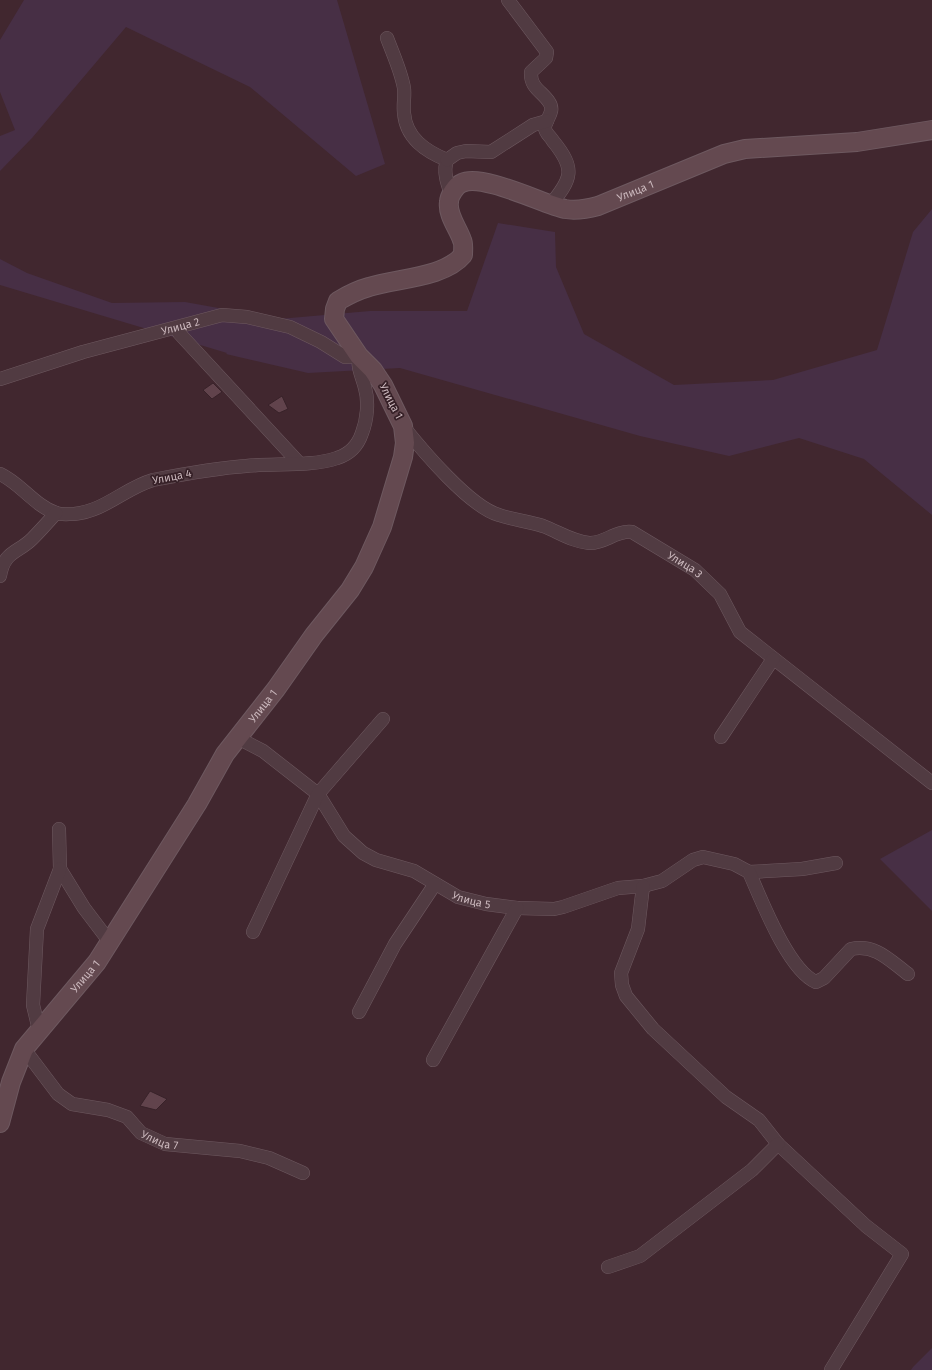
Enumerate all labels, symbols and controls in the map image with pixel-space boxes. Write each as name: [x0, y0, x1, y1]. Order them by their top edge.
street label: Улица 1: [615, 177, 656, 204]
street label: Улица 2: [160, 315, 201, 337]
street label: Улица 1: [376, 381, 406, 421]
street label: Улица 4: [151, 467, 193, 487]
street label: Улица 3: [665, 548, 705, 580]
street label: Улица 1: [246, 687, 280, 725]
street label: Улица 5: [450, 888, 492, 911]
street label: Улица 1: [68, 957, 102, 995]
street label: Улица 7: [139, 1128, 179, 1152]

